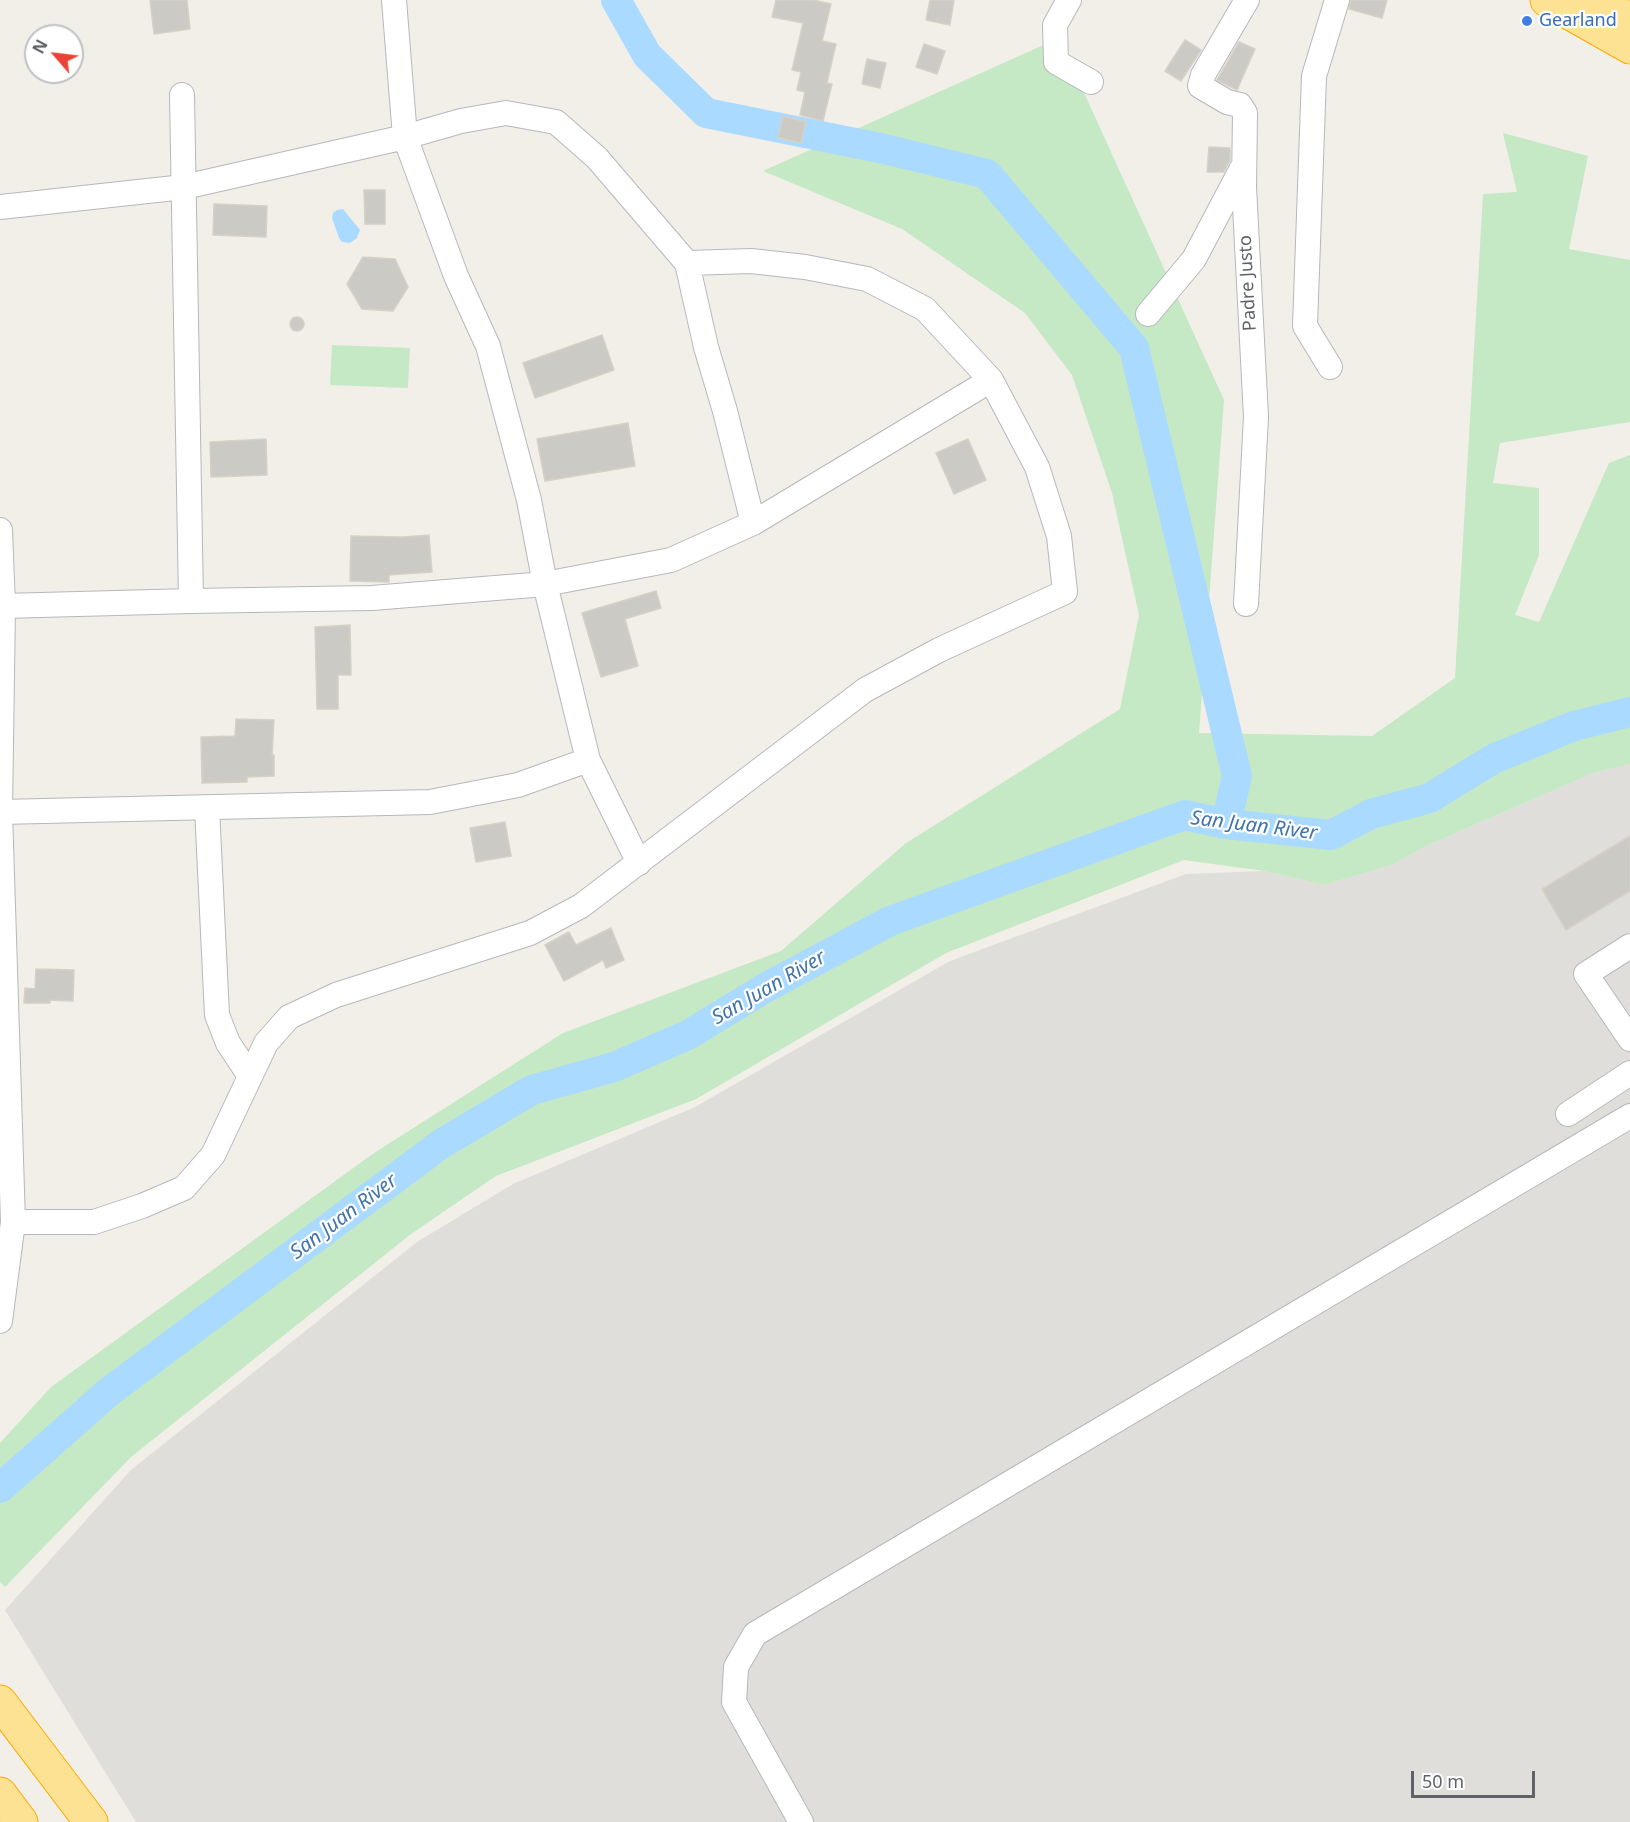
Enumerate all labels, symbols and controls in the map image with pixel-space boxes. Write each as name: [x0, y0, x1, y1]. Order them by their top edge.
place label: Gearland: [1539, 10, 1617, 32]
marker: Gearland: [1520, 14, 1534, 28]
north arrow: [24, 24, 84, 84]
text: N: [27, 36, 53, 57]
street label: Padre Justo: [1235, 234, 1261, 332]
water label: San Juan River: [1189, 806, 1319, 846]
water label: San Juan River: [708, 946, 830, 1030]
water label: San Juan River: [286, 1169, 402, 1265]
scale bar: [1414, 1759, 1538, 1797]
text: 50 m: [1422, 1769, 1464, 1793]

